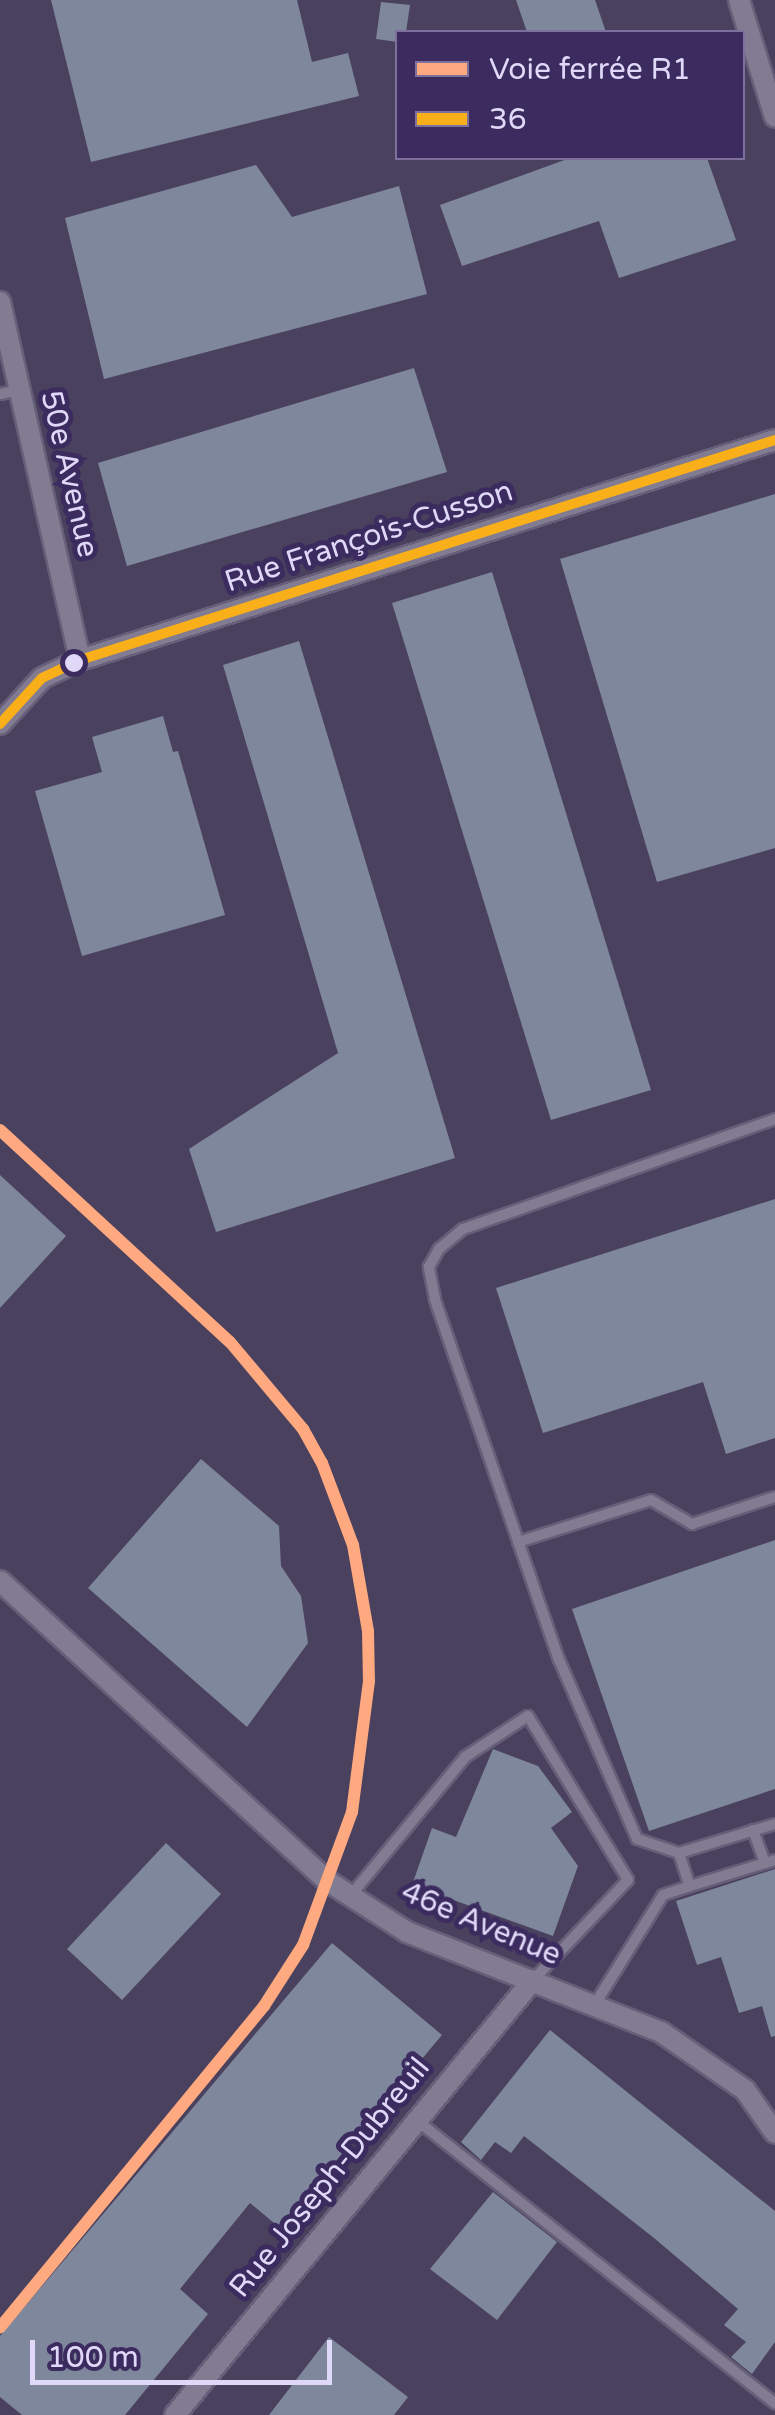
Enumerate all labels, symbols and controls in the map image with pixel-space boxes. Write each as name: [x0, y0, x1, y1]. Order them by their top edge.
legend: [395, 30, 745, 160]
text: Voie ferrée R1: [489, 51, 691, 88]
text: 36: [489, 101, 527, 138]
street label: 50e Avenue: [32, 387, 106, 561]
street label: Rue François-Cusson: [220, 473, 518, 601]
unlabelled marker: [64, 653, 84, 673]
street label: 46e Avenue: [396, 1874, 566, 1974]
street label: Rue Joseph-Dubreuil: [222, 2051, 438, 2305]
scale bar: [35, 2320, 338, 2382]
text: 100 m: [47, 2339, 139, 2376]

